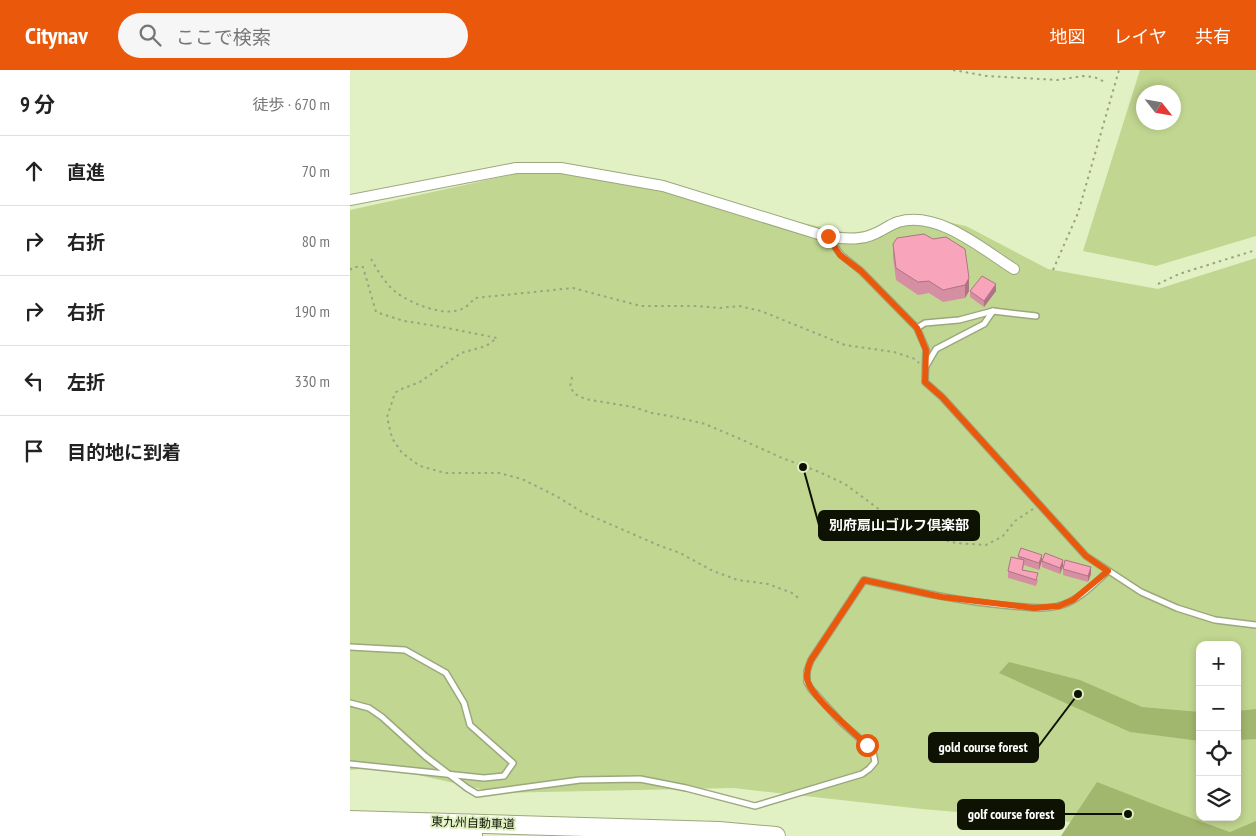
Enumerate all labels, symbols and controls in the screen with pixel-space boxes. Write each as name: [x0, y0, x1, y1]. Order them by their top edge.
search box: [118, 13, 468, 58]
text: Citynav: [25, 20, 88, 51]
icon: search: [136, 21, 164, 49]
text: ここで検索: [176, 25, 271, 49]
text: 地図: [1050, 25, 1086, 48]
text: レイヤ: [1114, 25, 1167, 48]
text: 共有: [1195, 25, 1231, 48]
north arrow: [1136, 85, 1181, 130]
text: 9 分: [20, 91, 55, 118]
text: 徒歩 · 670 m: [252, 94, 330, 114]
icon: ahead: [20, 157, 48, 185]
text: 直進: [67, 160, 105, 184]
text: 70 m: [302, 161, 330, 181]
route end: [817, 225, 840, 248]
icon: right: [20, 227, 48, 255]
text: 右折: [67, 230, 105, 254]
text: 80 m: [302, 231, 330, 251]
icon: right: [20, 297, 48, 325]
text: 右折: [67, 300, 105, 324]
text: 190 m: [295, 301, 330, 321]
icon: left: [20, 367, 48, 395]
text: 左折: [67, 370, 105, 394]
text: 330 m: [295, 371, 330, 391]
icon: arrive: [20, 437, 48, 465]
text: 目的地に到着: [67, 440, 181, 464]
callout: 別府扇山ゴルフ倶楽部: [819, 511, 979, 540]
text: 別府扇山ゴルフ倶楽部: [829, 516, 969, 534]
map controls: [1196, 641, 1241, 821]
button: +: [1196, 641, 1241, 686]
button: −: [1196, 686, 1241, 731]
button: locate: [1196, 731, 1241, 776]
callout: gold course forest: [929, 733, 1038, 762]
route start: [856, 734, 879, 757]
text: gold course forest: [938, 738, 1028, 756]
button: layers: [1196, 776, 1241, 821]
callout: golf course forest: [958, 800, 1064, 829]
text: golf course forest: [968, 805, 1054, 823]
street label: 東九州自動車道: [431, 814, 515, 831]

